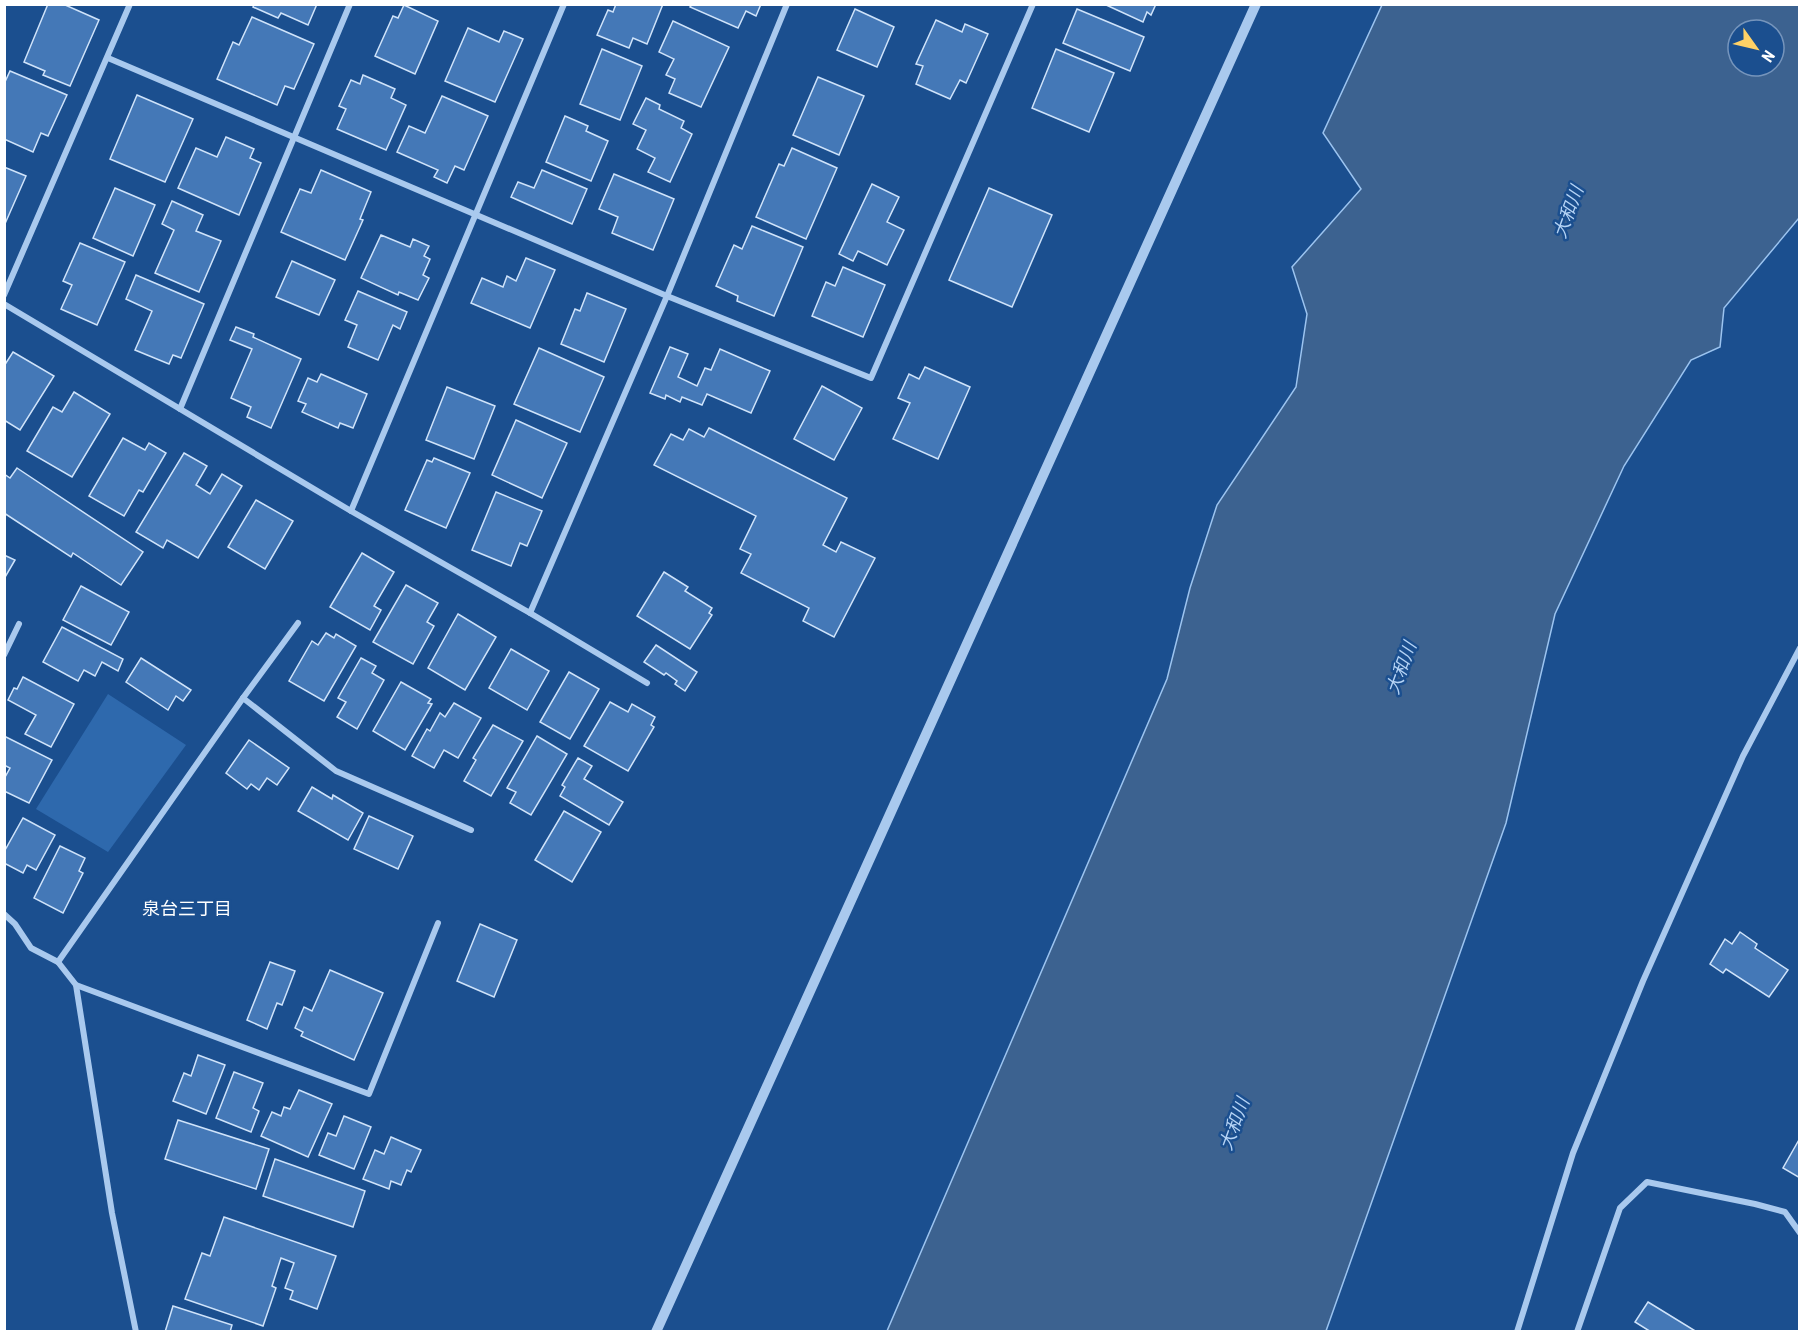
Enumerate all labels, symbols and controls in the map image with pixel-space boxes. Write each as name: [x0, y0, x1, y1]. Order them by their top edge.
north arrow: [1726, 18, 1786, 78]
text: N: [1757, 47, 1779, 65]
water label: 大和川: [1549, 181, 1588, 241]
water label: 大和川: [1382, 637, 1421, 697]
district label: 泉台三丁目: [142, 898, 232, 919]
water label: 大和川: [1215, 1093, 1254, 1153]

